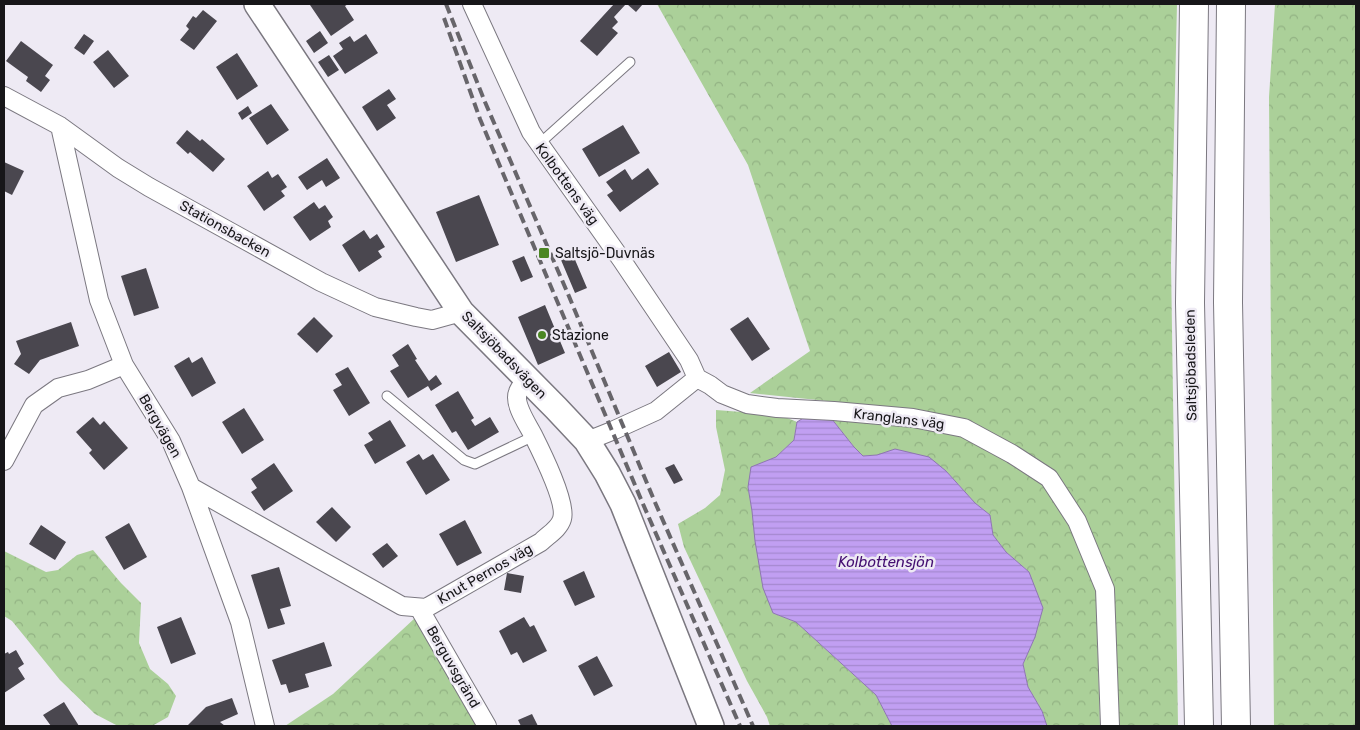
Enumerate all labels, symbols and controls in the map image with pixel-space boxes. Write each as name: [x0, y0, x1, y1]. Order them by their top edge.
street label: Kolbottens väg: [532, 140, 602, 228]
street label: Stationsbacken: [177, 197, 273, 261]
place label: Saltsjö-Duvnäs: [555, 245, 655, 262]
marker: Saltsjö-Duvnäs: [537, 246, 551, 260]
street label: Saltsjöbadsvägen: [458, 308, 550, 402]
street label: Saltsjöbadsleden: [1182, 309, 1200, 421]
place label: Stazione: [552, 327, 609, 344]
marker: Stazione: [536, 329, 548, 341]
street label: Bergvägen: [135, 391, 185, 461]
street label: Kranglans väg: [853, 405, 945, 433]
street label: Knut Pernos väg: [435, 540, 535, 608]
water label: Kolbottensjön: [838, 553, 934, 571]
street label: Berguvsgränd: [423, 623, 483, 711]

